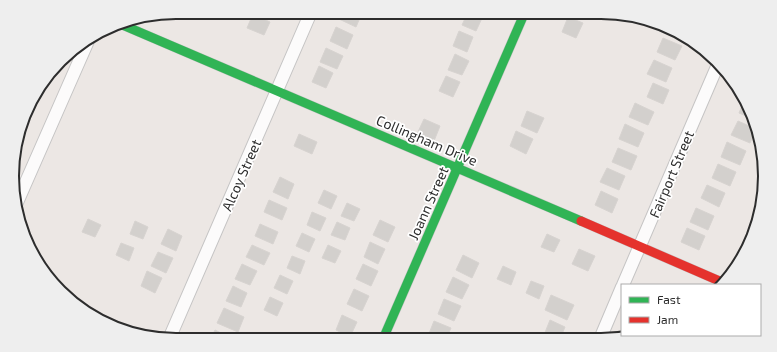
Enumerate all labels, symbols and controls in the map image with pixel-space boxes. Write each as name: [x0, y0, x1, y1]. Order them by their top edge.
street label: Collingham Drive: [374, 111, 480, 169]
street label: Fairport Street: [645, 128, 697, 220]
street label: Alcoy Street: [218, 137, 264, 213]
street label: Joann Street: [404, 164, 452, 242]
legend: [621, 284, 761, 336]
text: Fast: [657, 292, 681, 306]
text: Jam: [657, 312, 678, 326]

